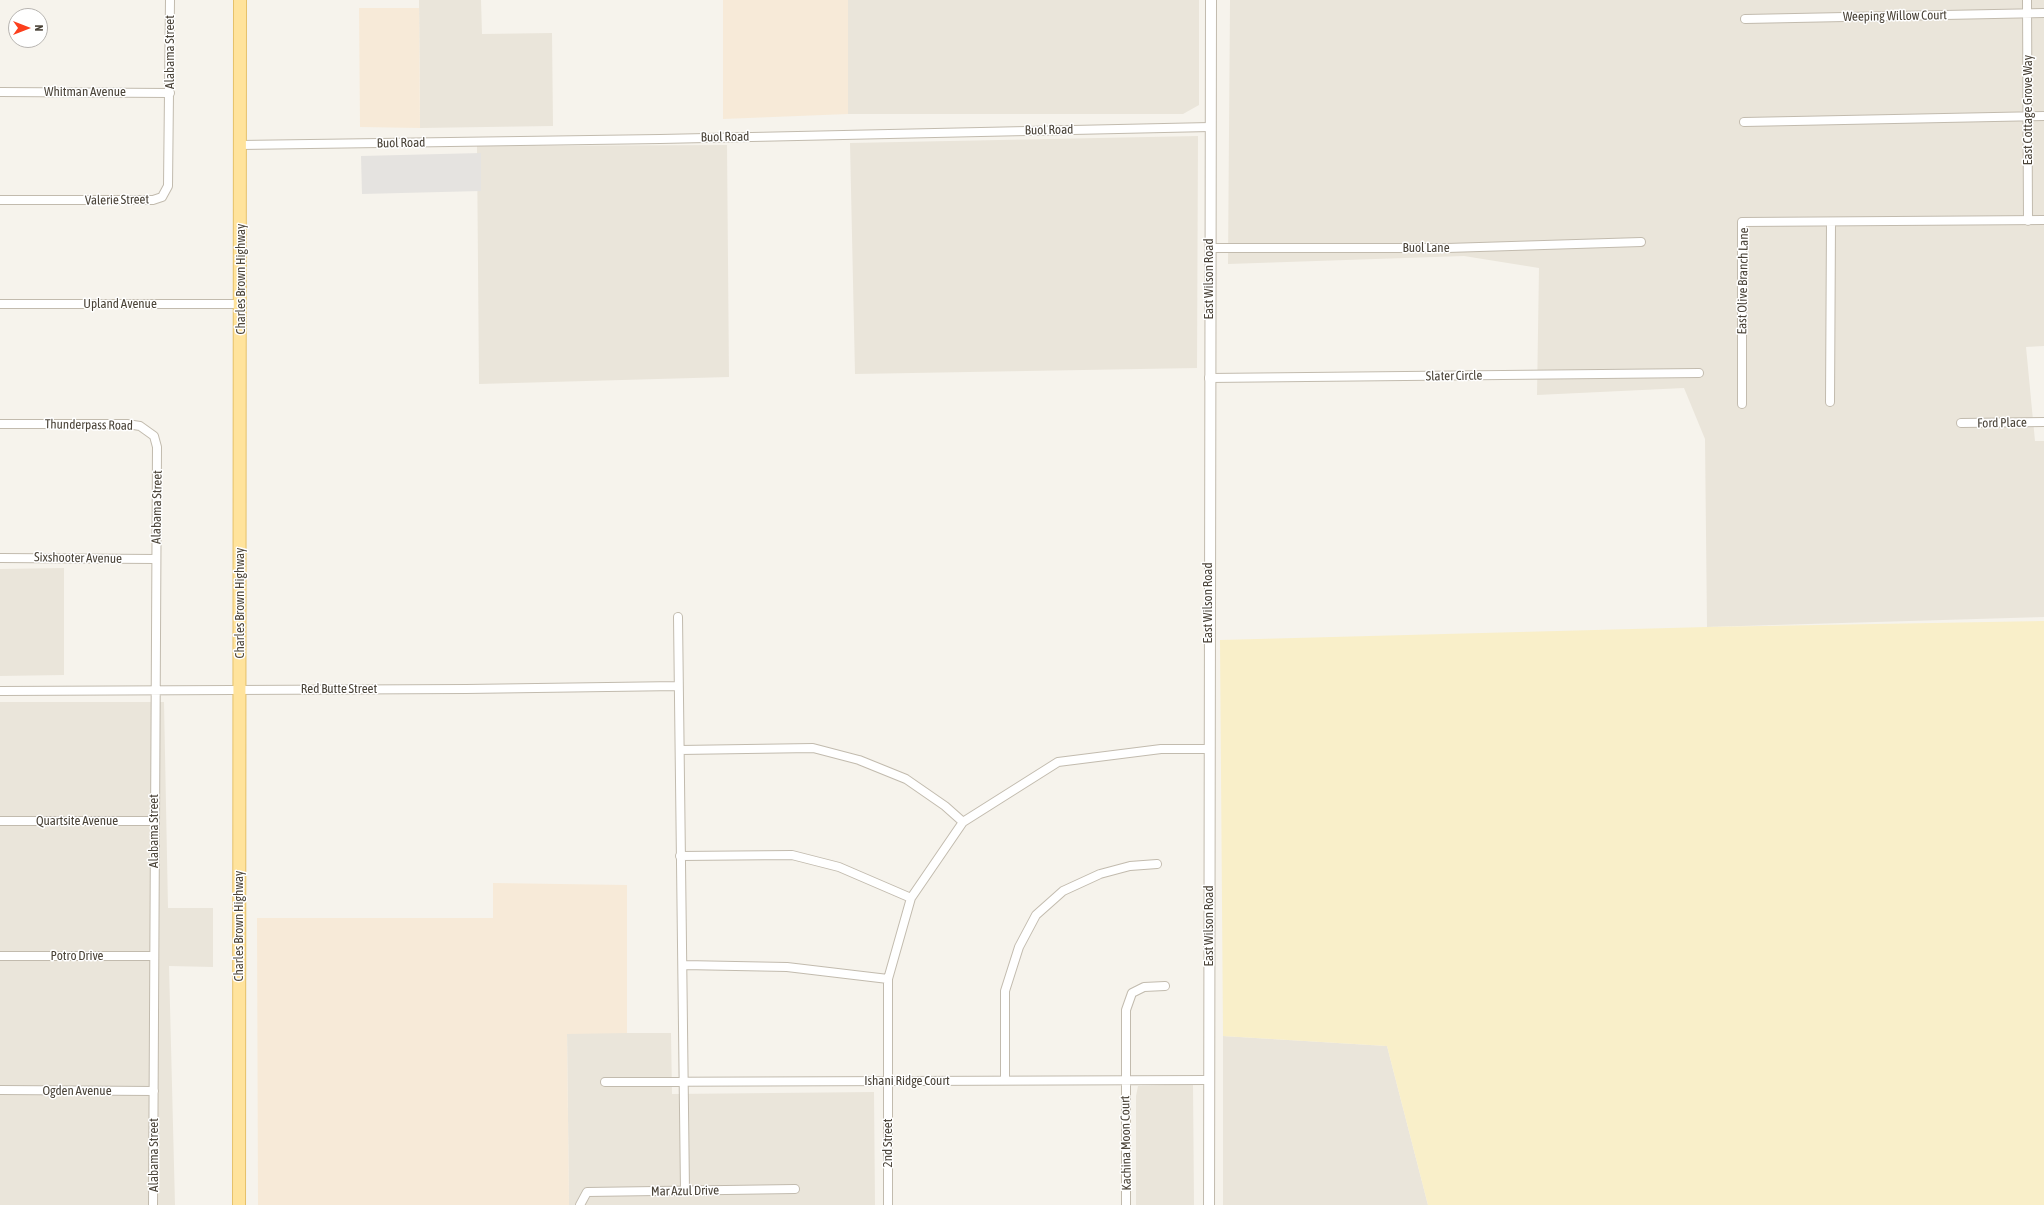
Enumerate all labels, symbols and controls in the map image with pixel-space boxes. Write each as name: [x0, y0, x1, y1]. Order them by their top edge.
street label: Weeping Willow Court: [1843, 7, 1947, 25]
north arrow: [8, 8, 48, 48]
street label: Alabama Street: [162, 15, 178, 89]
text: N: [33, 25, 45, 31]
street label: East Cottage Grove Way: [2020, 55, 2036, 165]
street label: Whitman Avenue: [44, 84, 126, 100]
street label: Buol Road: [1025, 122, 1073, 138]
street label: Buol Road: [701, 129, 749, 145]
street label: Buol Road: [377, 135, 425, 151]
street label: Valerie Street: [85, 192, 149, 208]
street label: Charles Brown Highway: [233, 224, 249, 334]
street label: East Olive Branch Lane: [1734, 227, 1752, 335]
street label: East Wilson Road: [1201, 238, 1217, 320]
street label: Buol Lane: [1402, 240, 1450, 256]
street label: Upland Avenue: [83, 296, 157, 312]
street label: Slater Circle: [1425, 368, 1483, 384]
street label: Ford Place: [1977, 415, 2027, 431]
street label: Thunderpass Road: [45, 416, 133, 434]
street label: Alabama Street: [149, 470, 165, 544]
street label: Charles Brown Highway: [232, 548, 248, 658]
street label: Sixshooter Avenue: [34, 549, 122, 567]
street label: East Wilson Road: [1200, 562, 1216, 644]
street label: Red Butte Street: [301, 681, 377, 697]
street label: Alabama Street: [146, 794, 162, 868]
street label: Quartsite Avenue: [36, 813, 118, 829]
street label: Charles Brown Highway: [231, 871, 247, 981]
street label: East Wilson Road: [1201, 885, 1217, 967]
street label: Potro Drive: [50, 948, 104, 964]
street label: Ishani Ridge Court: [864, 1073, 950, 1089]
street label: Ogden Avenue: [42, 1083, 112, 1099]
street label: Kachina Moon Court: [1117, 1095, 1135, 1191]
street label: Alabama Street: [146, 1118, 162, 1192]
street label: 2nd Street: [880, 1119, 896, 1167]
street label: Mar Azul Drive: [651, 1183, 719, 1199]

